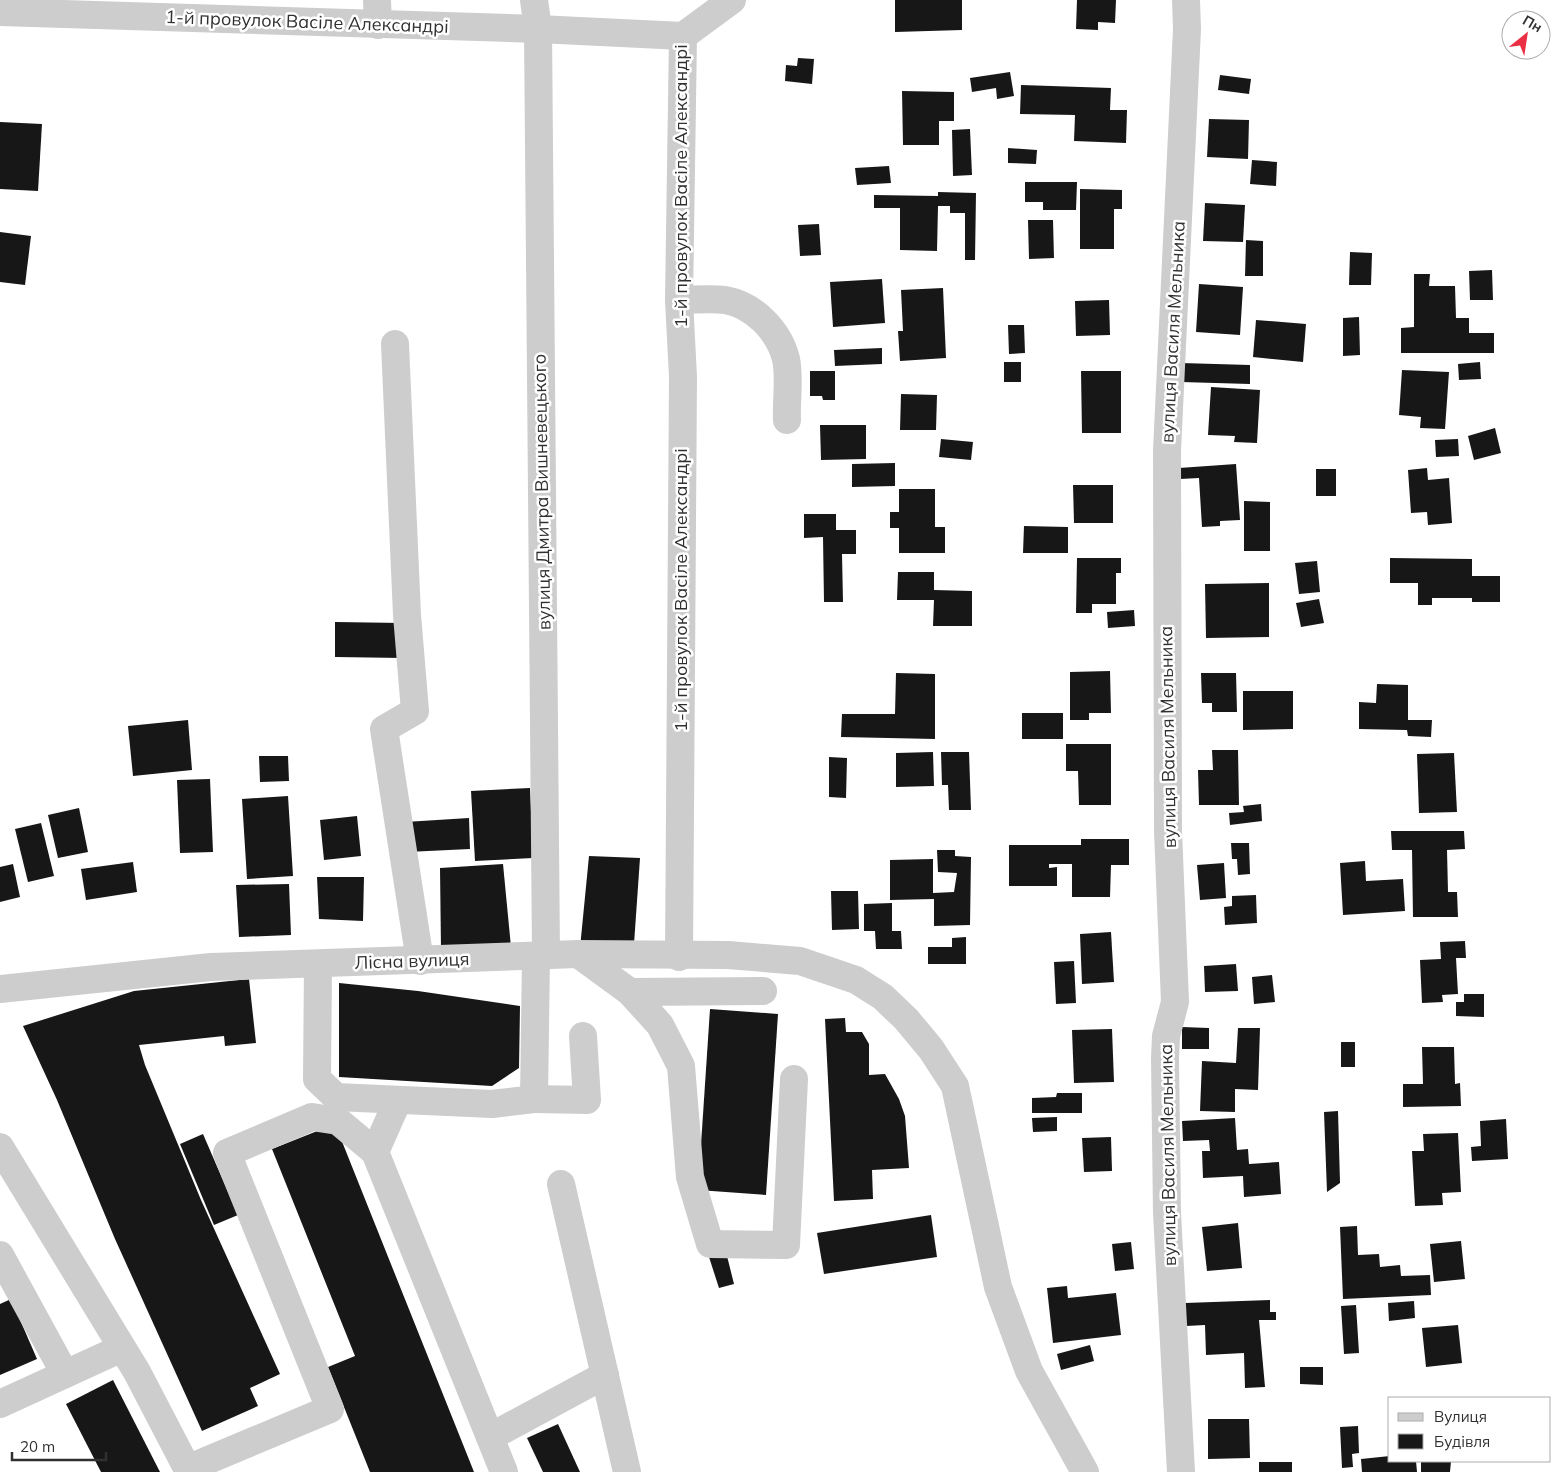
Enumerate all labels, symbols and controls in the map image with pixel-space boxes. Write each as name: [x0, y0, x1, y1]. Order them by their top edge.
street label: 1-й провулок Васіле Александрі: [165, 5, 449, 38]
north arrow: [1501, 10, 1551, 60]
text: Пн: [1520, 11, 1545, 36]
street label: 1-й провулок Васіле Александрі: [669, 44, 692, 328]
street label: вулиця Василя Мельника: [1155, 220, 1190, 444]
street label: вулиця Дмитра Вишневецького: [528, 354, 555, 630]
street label: 1-й провулок Васіле Александрі: [669, 448, 692, 732]
street label: вулиця Василя Мельника: [1154, 626, 1181, 848]
street label: Лісна вулиця: [354, 947, 470, 974]
street label: вулиця Василя Мельника: [1154, 1044, 1181, 1266]
legend: [1388, 1397, 1551, 1462]
text: Вулиця: [1434, 1407, 1487, 1426]
scale bar: [12, 1430, 106, 1462]
text: Будівля: [1434, 1432, 1490, 1451]
text: 20 m: [20, 1437, 55, 1456]

